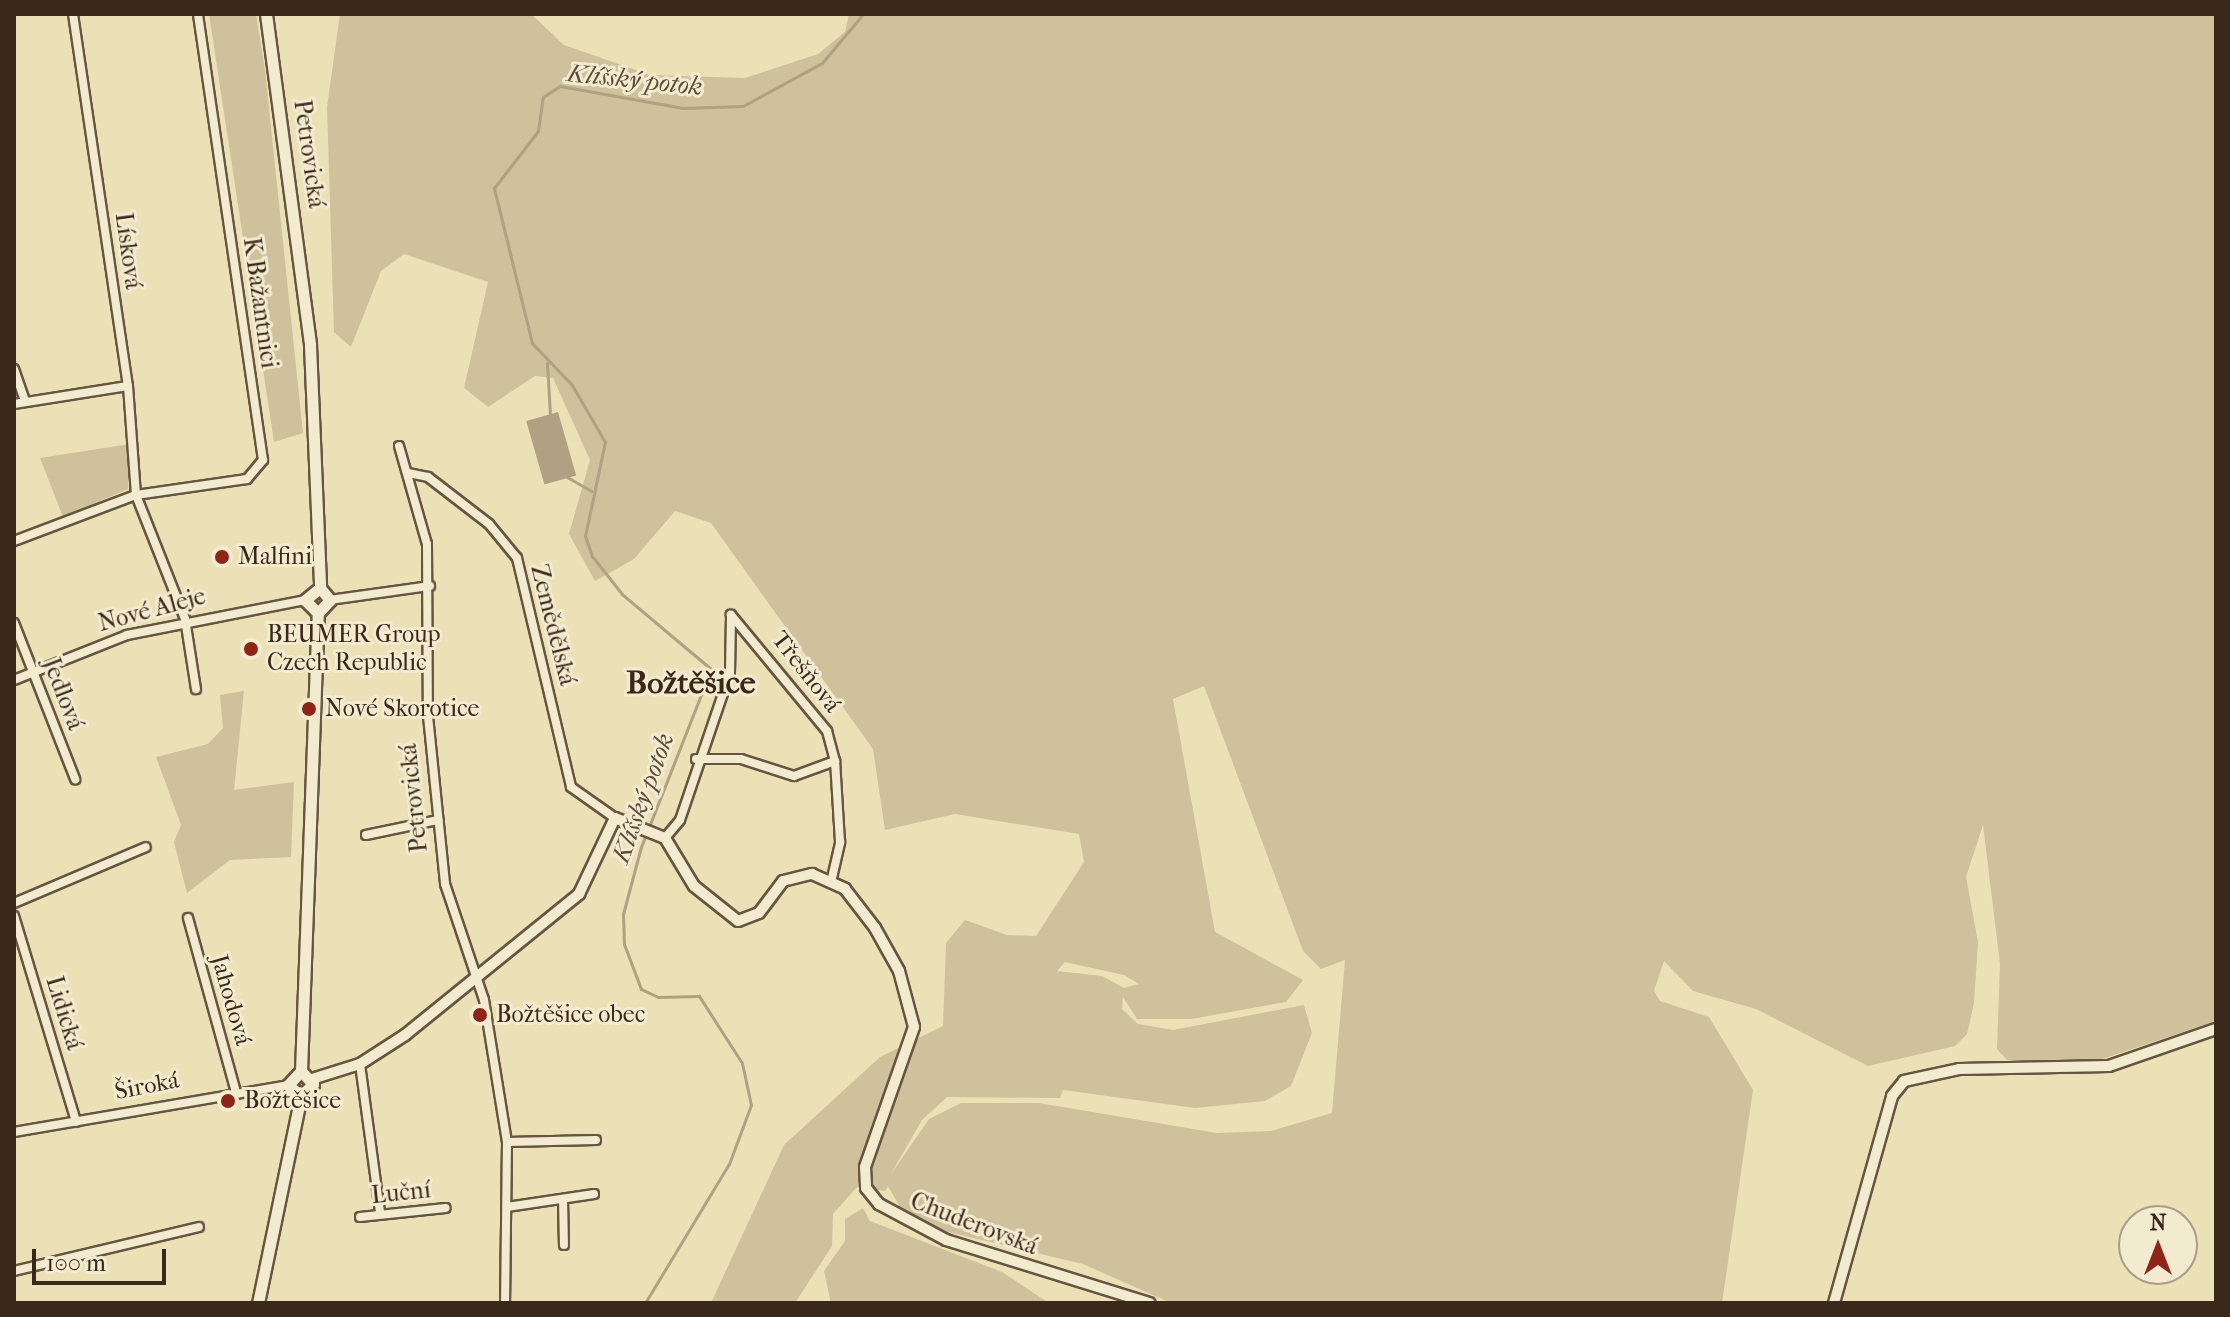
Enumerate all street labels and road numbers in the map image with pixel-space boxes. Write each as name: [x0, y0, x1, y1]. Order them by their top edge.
street label: Petrovická: [287, 98, 331, 210]
street label: Lísková: [108, 211, 148, 291]
street label: K Bažantnici: [237, 236, 283, 370]
street label: Zemědělská: [524, 562, 582, 688]
street label: Nové Aleje: [95, 582, 209, 638]
street label: Třešňová: [765, 626, 847, 718]
street label: Jedlová: [36, 654, 90, 734]
street label: Petrovická: [394, 742, 434, 854]
street label: Jahodová: [204, 951, 258, 1049]
street label: Lidická: [39, 973, 89, 1053]
street label: Široká: [112, 1066, 182, 1106]
street label: Luční: [370, 1176, 432, 1210]
street label: Chuderovská: [906, 1187, 1042, 1261]

